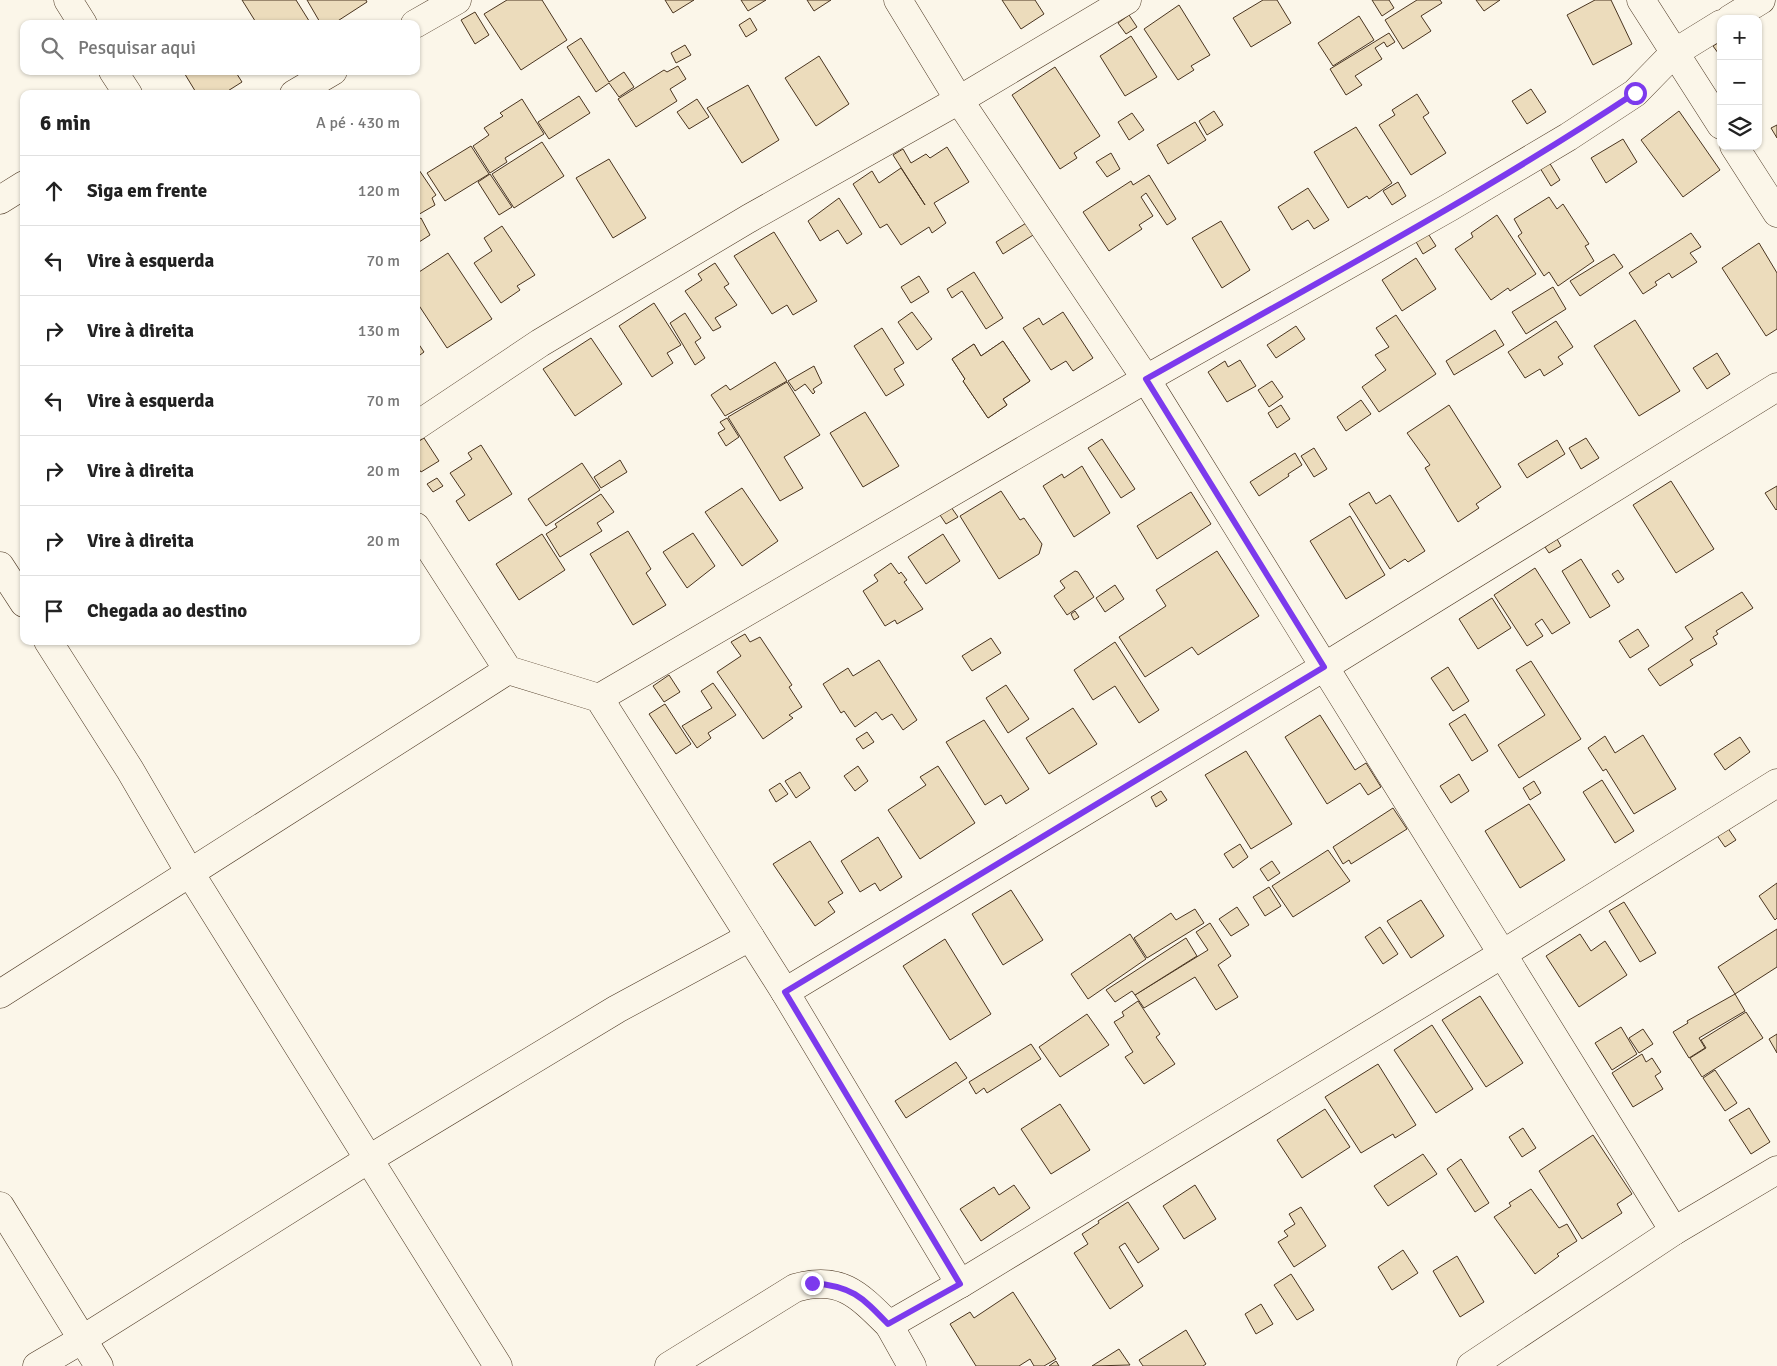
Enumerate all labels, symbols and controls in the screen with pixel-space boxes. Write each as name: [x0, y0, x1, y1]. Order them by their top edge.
map controls: [1717, 15, 1762, 150]
button: +: [1717, 15, 1762, 60]
search box: [20, 20, 420, 75]
icon: search: [38, 34, 66, 62]
text: Pesquisar aqui: [78, 36, 196, 60]
button: −: [1717, 60, 1762, 105]
route start: [1624, 82, 1647, 105]
button: layers: [1717, 105, 1762, 150]
text: 6 min: [40, 110, 91, 136]
text: A pé · 430 m: [316, 113, 400, 133]
icon: ahead: [40, 177, 68, 205]
text: Siga em frente: [87, 179, 207, 203]
text: 120 m: [358, 181, 400, 201]
icon: left: [40, 247, 68, 275]
text: Vire à esquerda: [87, 249, 214, 273]
text: 70 m: [366, 251, 400, 271]
icon: right: [40, 317, 68, 345]
text: Vire à direita: [87, 319, 194, 343]
text: 130 m: [358, 321, 400, 341]
icon: left: [40, 387, 68, 415]
text: Vire à esquerda: [87, 389, 214, 413]
text: 70 m: [366, 391, 400, 411]
icon: right: [40, 457, 68, 485]
text: Vire à direita: [87, 459, 194, 483]
text: 20 m: [366, 461, 400, 481]
icon: right: [40, 527, 68, 555]
text: Vire à direita: [87, 529, 194, 553]
text: 20 m: [366, 531, 400, 551]
icon: arrive: [40, 597, 68, 625]
text: Chegada ao destino: [87, 599, 247, 623]
route end: [801, 1272, 824, 1295]

